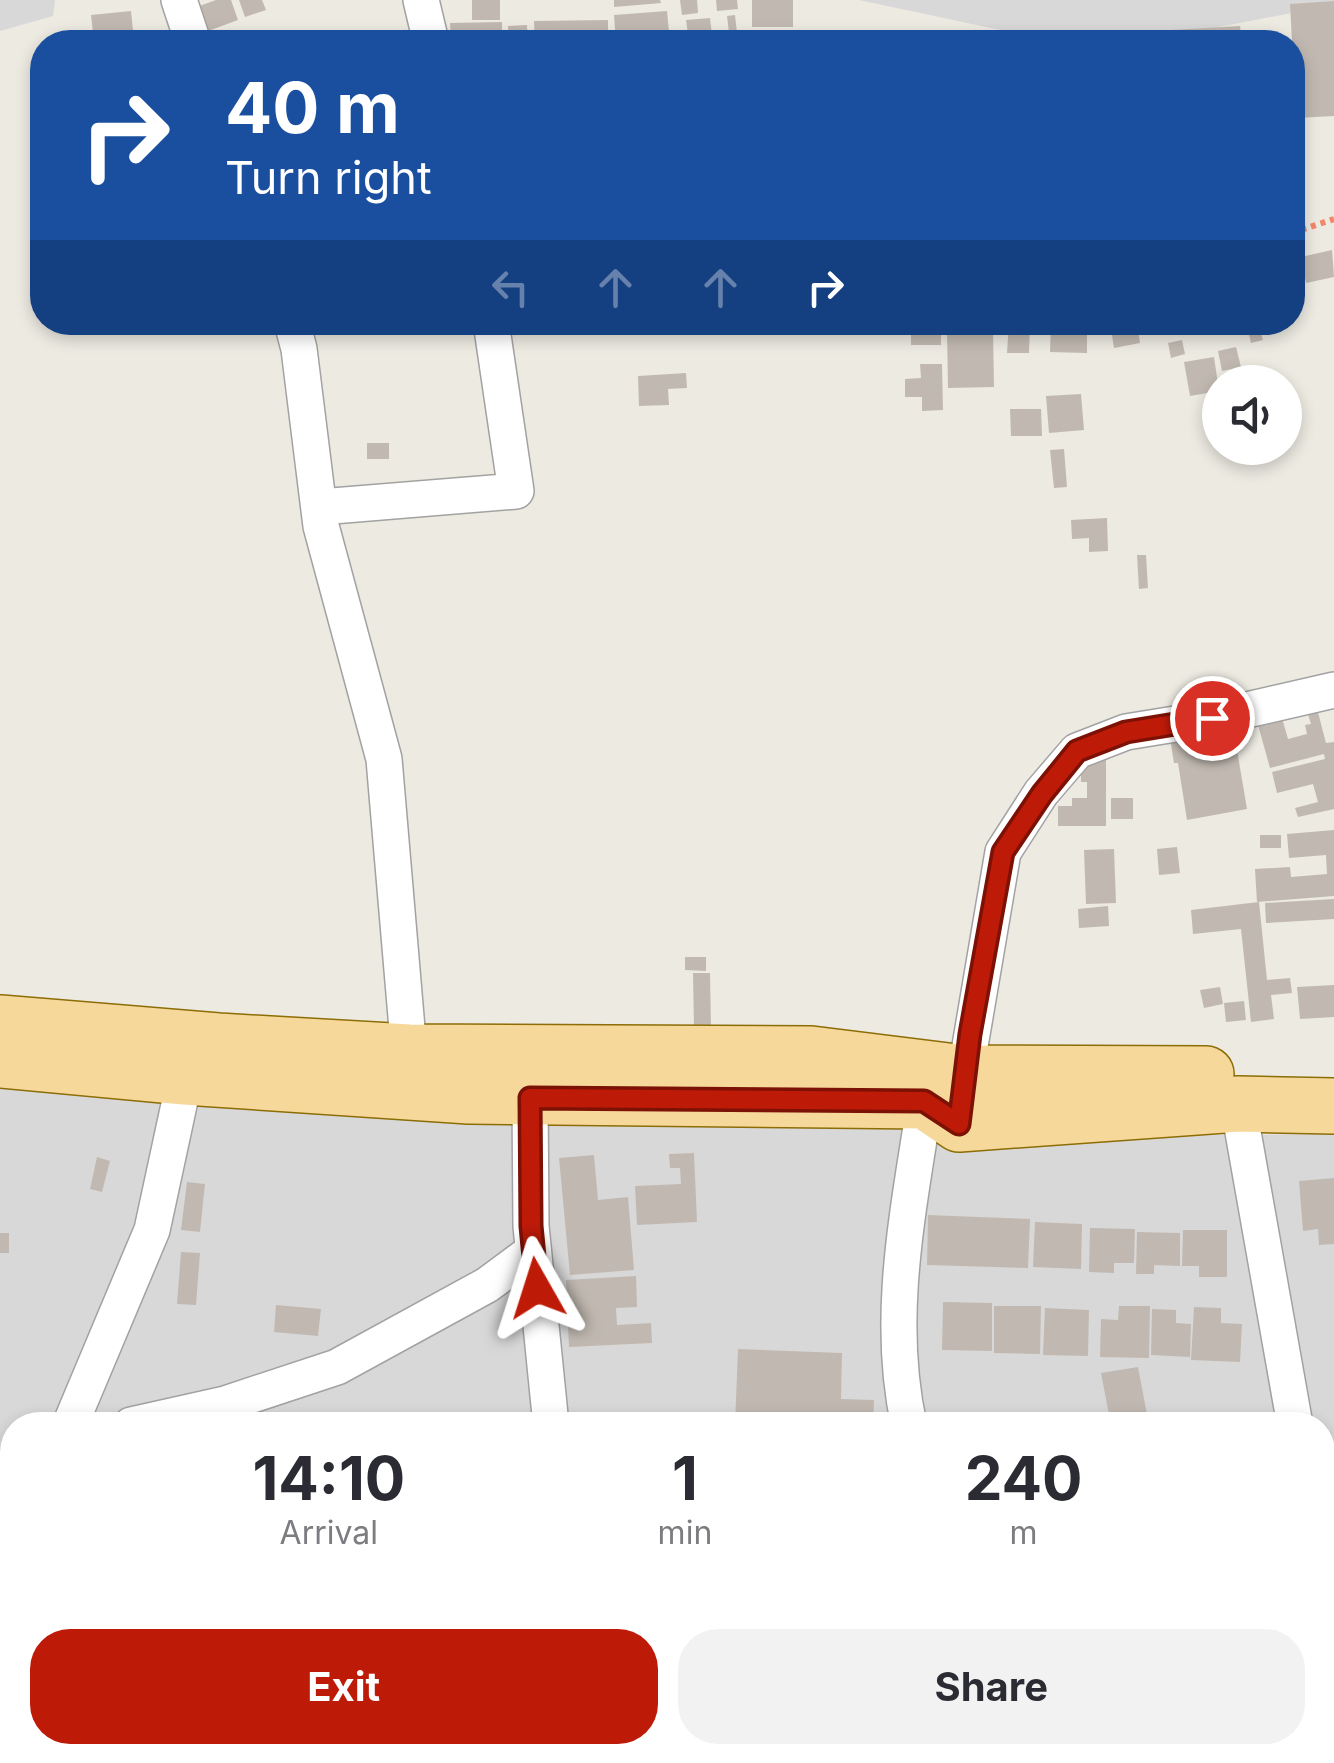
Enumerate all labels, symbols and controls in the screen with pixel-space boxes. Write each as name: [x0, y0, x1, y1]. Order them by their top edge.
text: 40 m: [225, 65, 400, 150]
icon: right: [60, 70, 190, 200]
text: Turn right: [225, 150, 432, 205]
icon: left: [483, 260, 538, 315]
icon: ahead: [588, 260, 643, 315]
icon: ahead: [693, 260, 748, 315]
icon: right: [798, 260, 853, 315]
map controls: [1202, 365, 1302, 465]
button: sound: [1202, 365, 1302, 465]
pin: [1170, 676, 1255, 761]
icon: arrive: [1185, 691, 1240, 746]
position arrow: [485, 1236, 589, 1340]
text: 14:10: [252, 1442, 405, 1514]
text: 1: [672, 1442, 698, 1514]
text: 240: [965, 1442, 1083, 1514]
text: Arrival: [280, 1513, 378, 1552]
text: min: [658, 1513, 712, 1552]
text: m: [1010, 1513, 1038, 1552]
button: Exit: [30, 1629, 658, 1744]
button: Share: [678, 1629, 1305, 1744]

